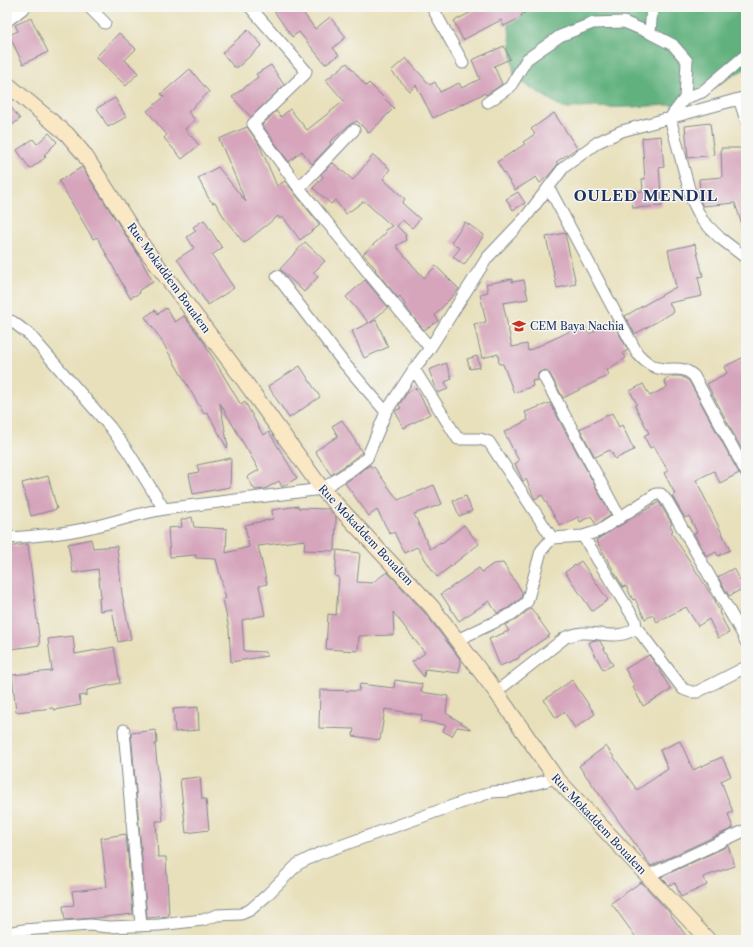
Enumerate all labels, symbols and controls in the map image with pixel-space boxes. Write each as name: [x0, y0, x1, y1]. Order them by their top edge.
district label: OULED MENDIL: [574, 186, 718, 205]
street label: Rue Mokaddem Boualem: [124, 220, 214, 336]
school or university icon: CEM Baya Nachia: [511, 318, 527, 334]
place label: CEM Baya Nachia: [530, 319, 624, 333]
street label: Rue Mokaddem Boualem: [316, 482, 417, 589]
street label: Rue Mokaddem Boualem: [549, 771, 650, 878]

